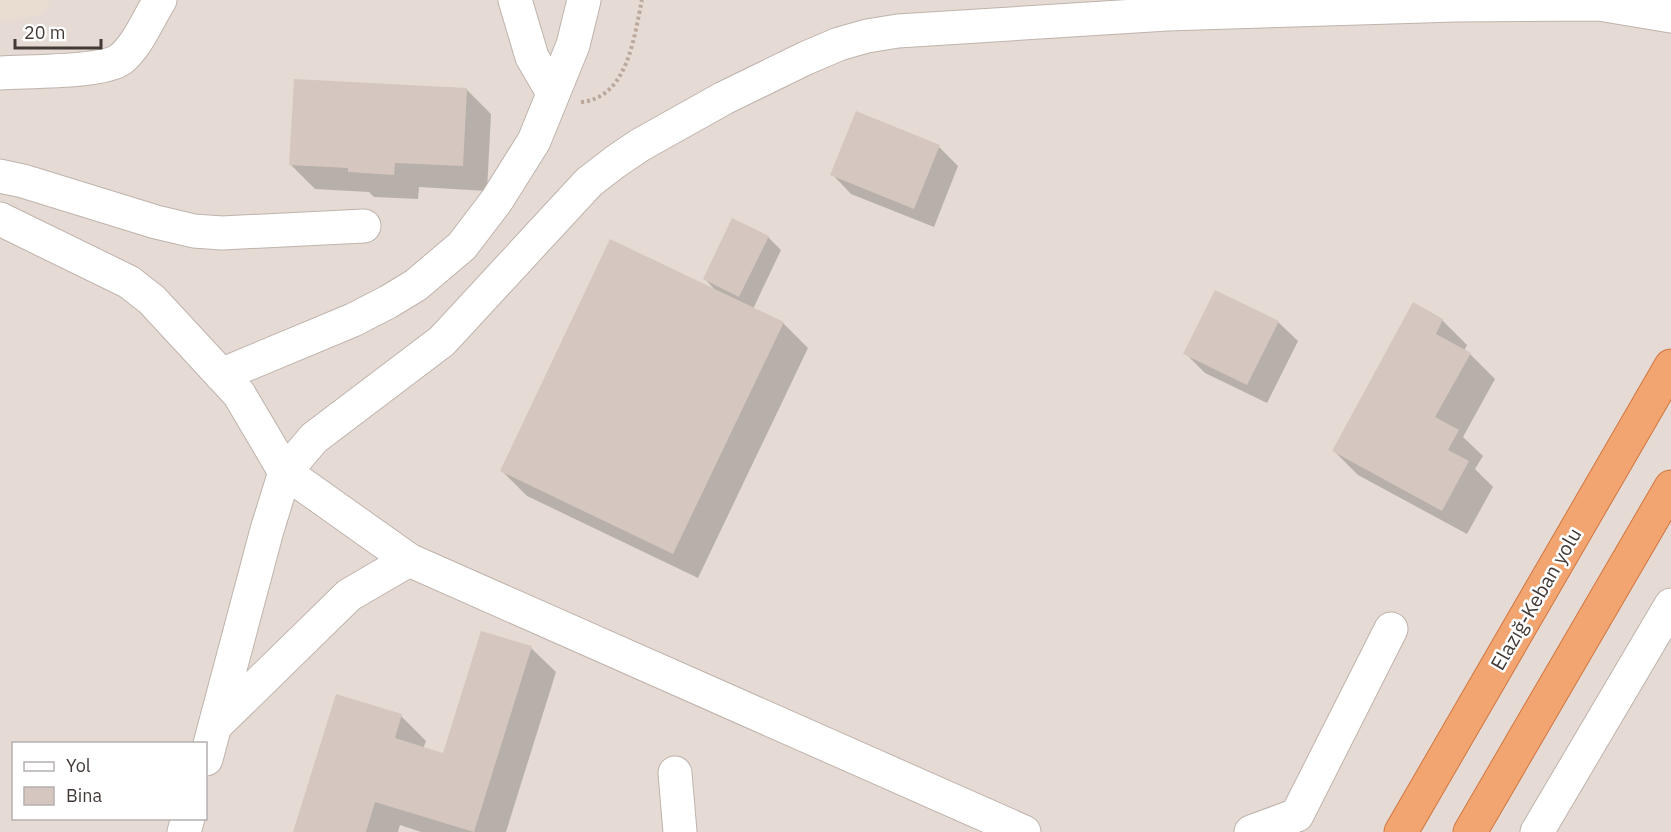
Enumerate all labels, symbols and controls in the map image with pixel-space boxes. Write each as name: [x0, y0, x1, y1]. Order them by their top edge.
scale bar: [15, 12, 100, 50]
text: 20 m: [24, 21, 66, 44]
street label: Elazığ-Keban yolu: [1484, 523, 1587, 675]
legend: [12, 742, 207, 820]
text: Yol: [66, 754, 91, 777]
text: Bina: [66, 784, 102, 807]

